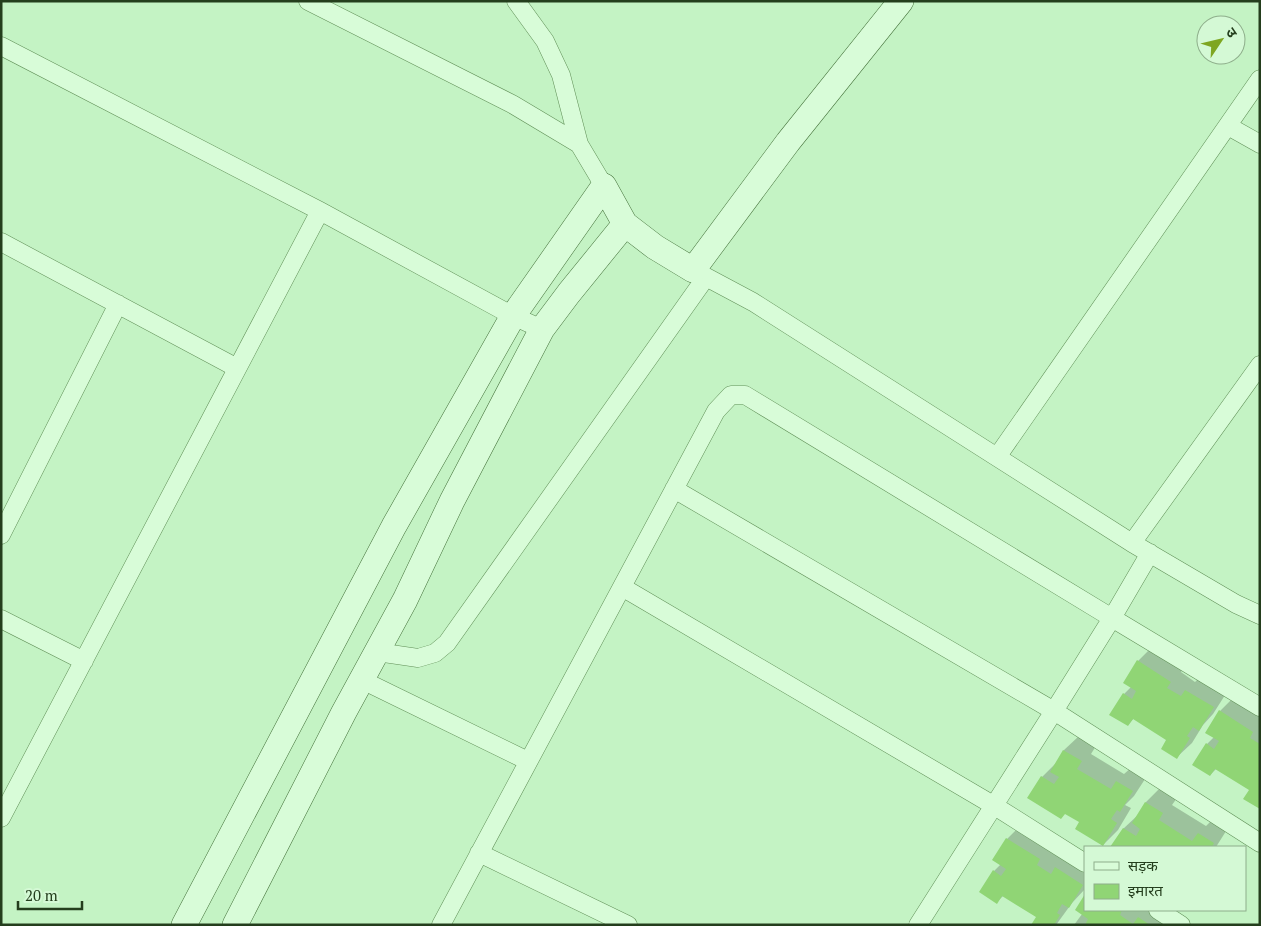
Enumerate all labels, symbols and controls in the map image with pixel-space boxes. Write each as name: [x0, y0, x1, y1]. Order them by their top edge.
north arrow: [1196, 15, 1246, 65]
text: उ: [1222, 23, 1243, 42]
legend: [1084, 846, 1246, 911]
text: सड़क: [1128, 855, 1158, 875]
scale bar: [18, 878, 81, 910]
text: इमारत: [1128, 880, 1163, 900]
text: 20 m: [25, 885, 58, 905]

